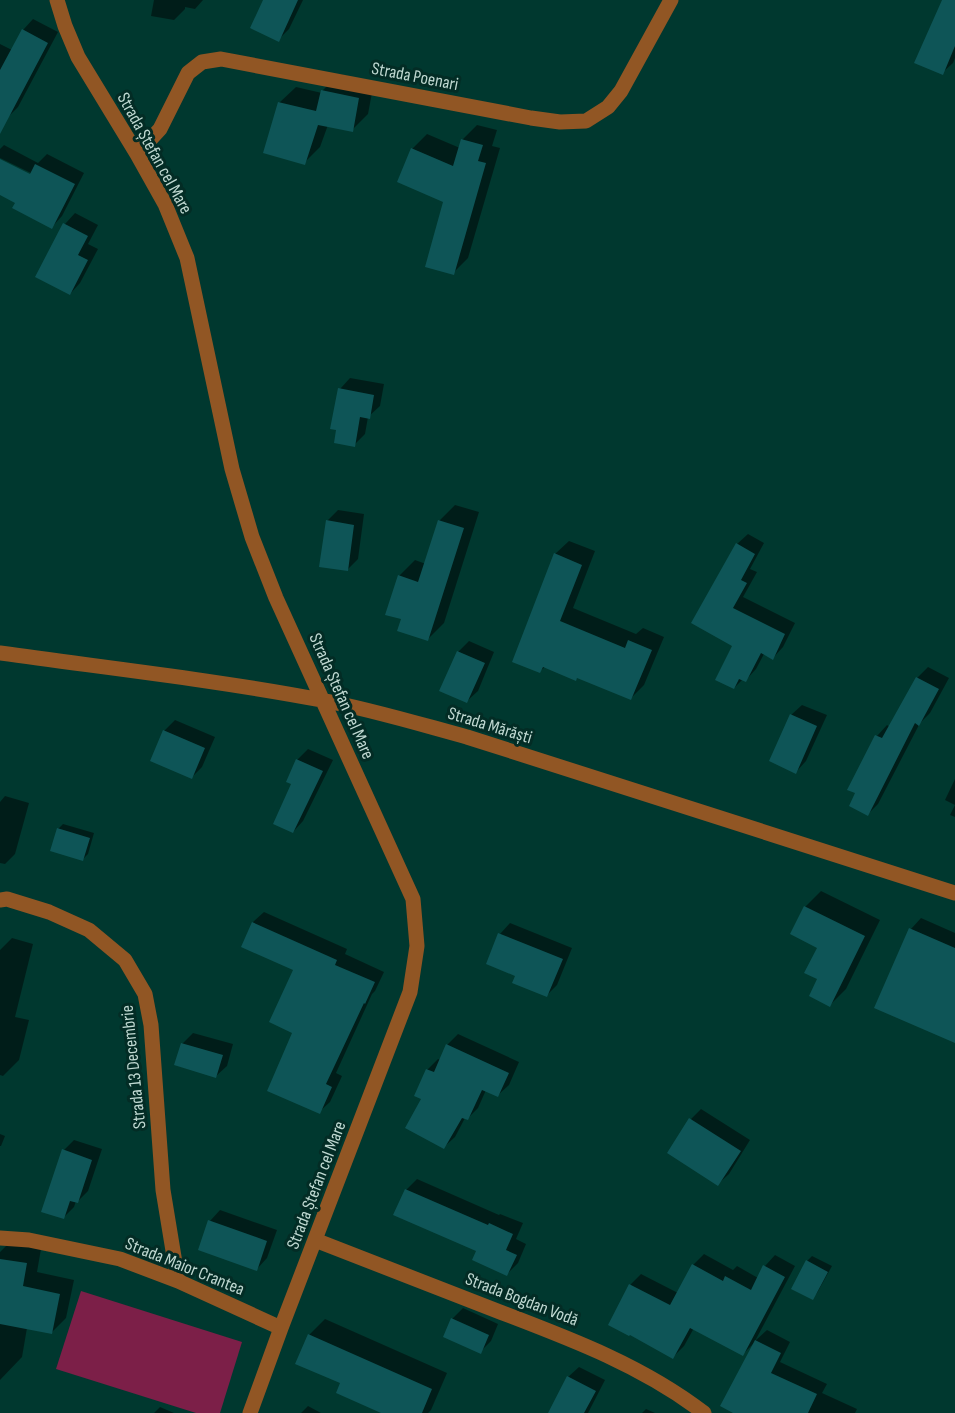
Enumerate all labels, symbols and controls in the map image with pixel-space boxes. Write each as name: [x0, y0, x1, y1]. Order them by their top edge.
street label: Strada Poenari: [370, 58, 460, 95]
street label: Strada Ștefan cel Mare: [113, 89, 197, 218]
street label: Strada Ștefan cel Mare: [304, 630, 379, 762]
street label: Strada Mărăști: [445, 703, 535, 748]
street label: Strada 13 Decembrie: [117, 1004, 150, 1130]
street label: Strada Ștefan cel Mare: [282, 1118, 351, 1252]
street label: Strada Maior Crantea: [122, 1233, 247, 1300]
street label: Strada Bogdan Vodă: [462, 1268, 581, 1331]

